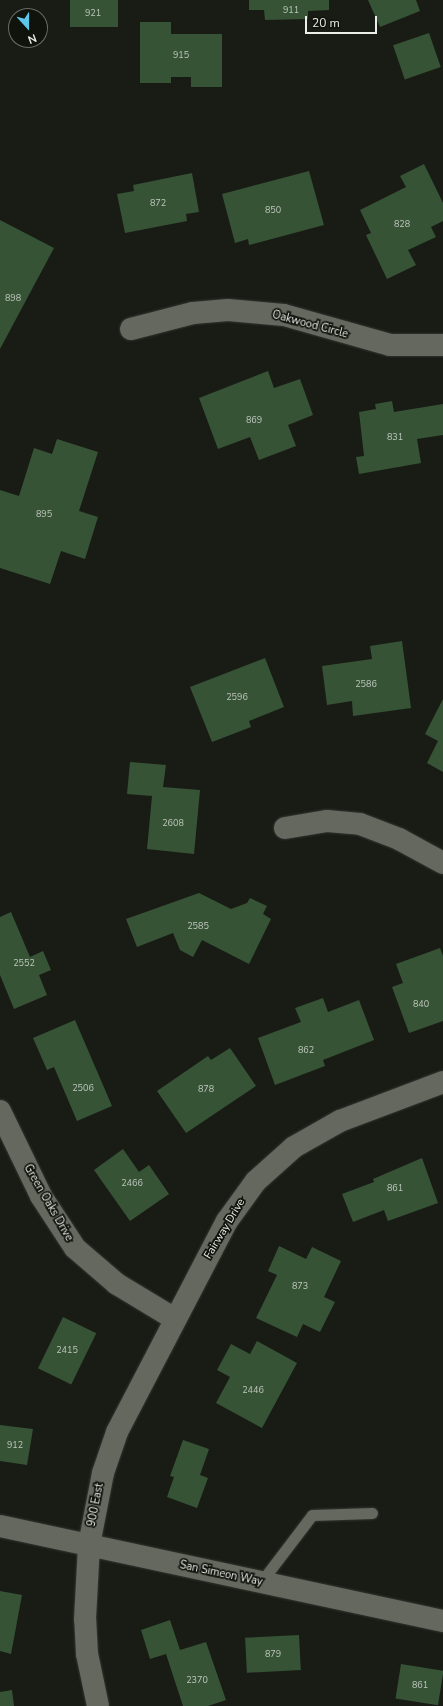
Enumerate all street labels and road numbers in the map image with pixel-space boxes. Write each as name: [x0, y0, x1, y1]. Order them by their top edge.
street label: Oakwood Circle: [271, 309, 349, 341]
street label: Green Oaks Drive: [21, 1162, 75, 1244]
street label: Fairway Drive: [202, 1196, 248, 1262]
street label: 900 East: [85, 1482, 107, 1528]
street label: San Simeon Way: [178, 1559, 264, 1589]

